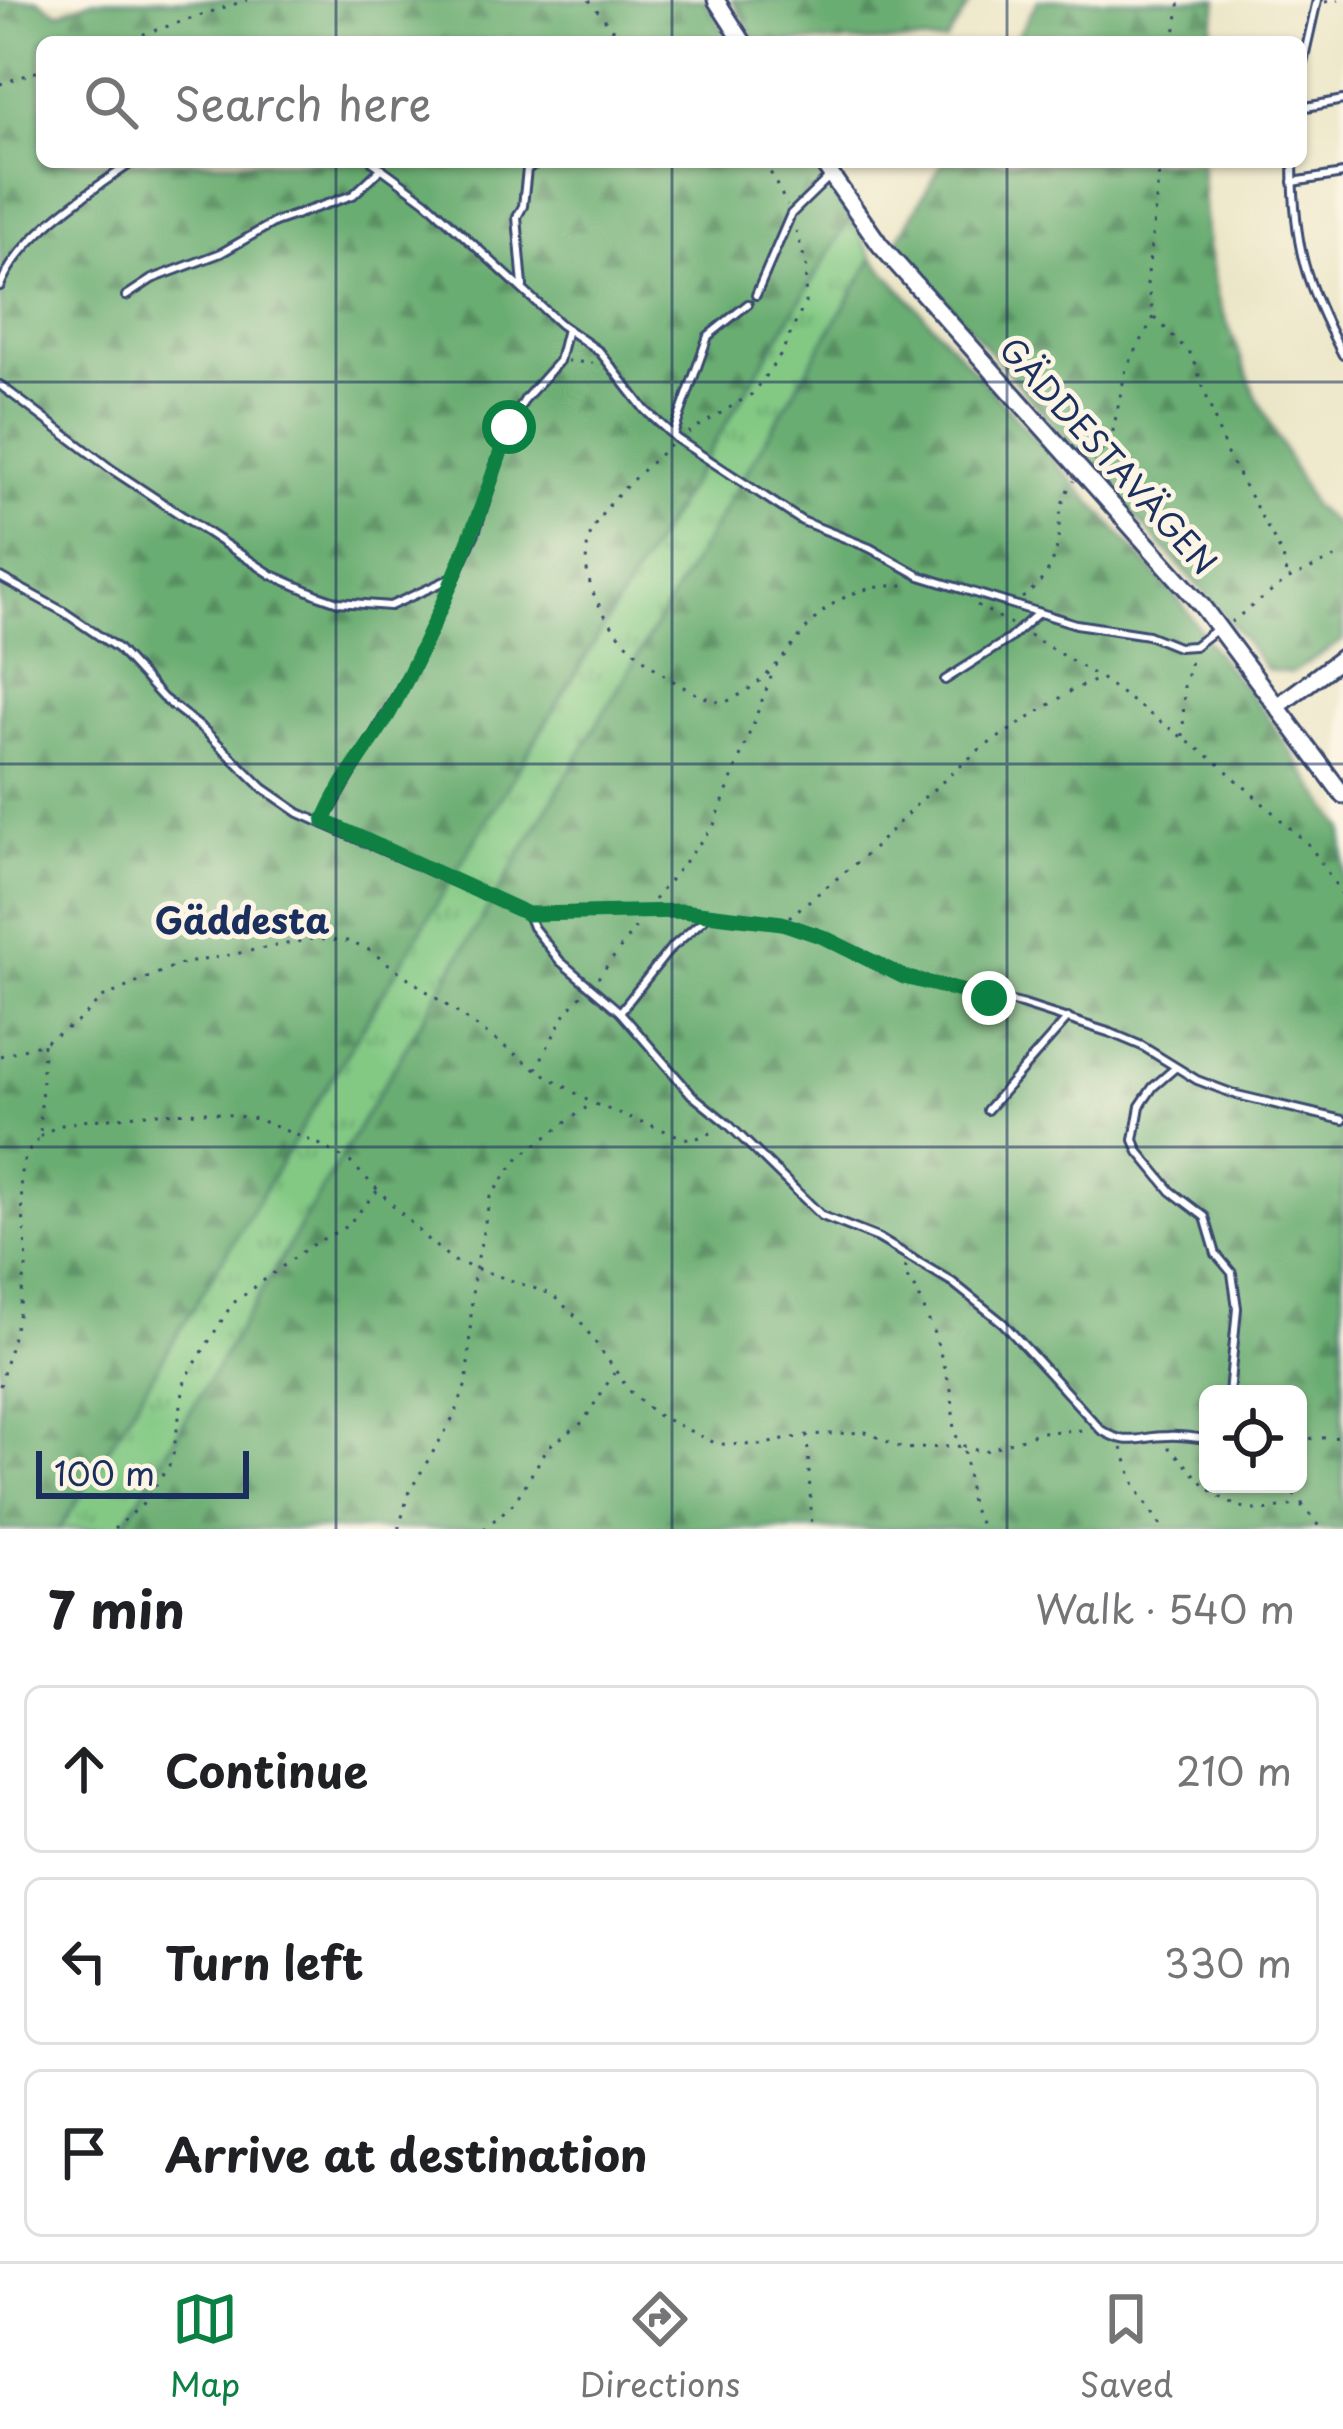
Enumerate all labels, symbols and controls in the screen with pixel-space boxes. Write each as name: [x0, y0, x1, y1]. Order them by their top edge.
search box: [36, 36, 1307, 168]
text: Search here: [174, 68, 431, 136]
icon: search: [78, 69, 144, 135]
street label: GÄDDESTAVÄGEN: [989, 325, 1230, 585]
route start: [482, 400, 536, 454]
district label: Gäddesta: [155, 892, 330, 946]
route end: [962, 971, 1016, 1025]
map controls: [1199, 1385, 1307, 1493]
button: locate: [1199, 1385, 1307, 1493]
scale bar: [36, 1445, 249, 1498]
text: 100 m: [54, 1447, 155, 1497]
text: 7 min: [48, 1569, 185, 1646]
text: Walk · 540 m: [1035, 1578, 1295, 1637]
text: Continue: [165, 1735, 368, 1803]
icon: ahead: [51, 1736, 117, 1802]
text: 210 m: [1176, 1740, 1292, 1799]
text: Turn left: [165, 1927, 364, 1995]
icon: left: [51, 1928, 117, 1994]
text: 330 m: [1164, 1932, 1292, 1991]
text: Arrive at destination: [165, 2119, 648, 2187]
icon: arrive: [51, 2120, 117, 2186]
tab: Map: [170, 2286, 240, 2408]
tab: Directions: [580, 2286, 740, 2408]
tab: Saved: [1080, 2286, 1173, 2408]

